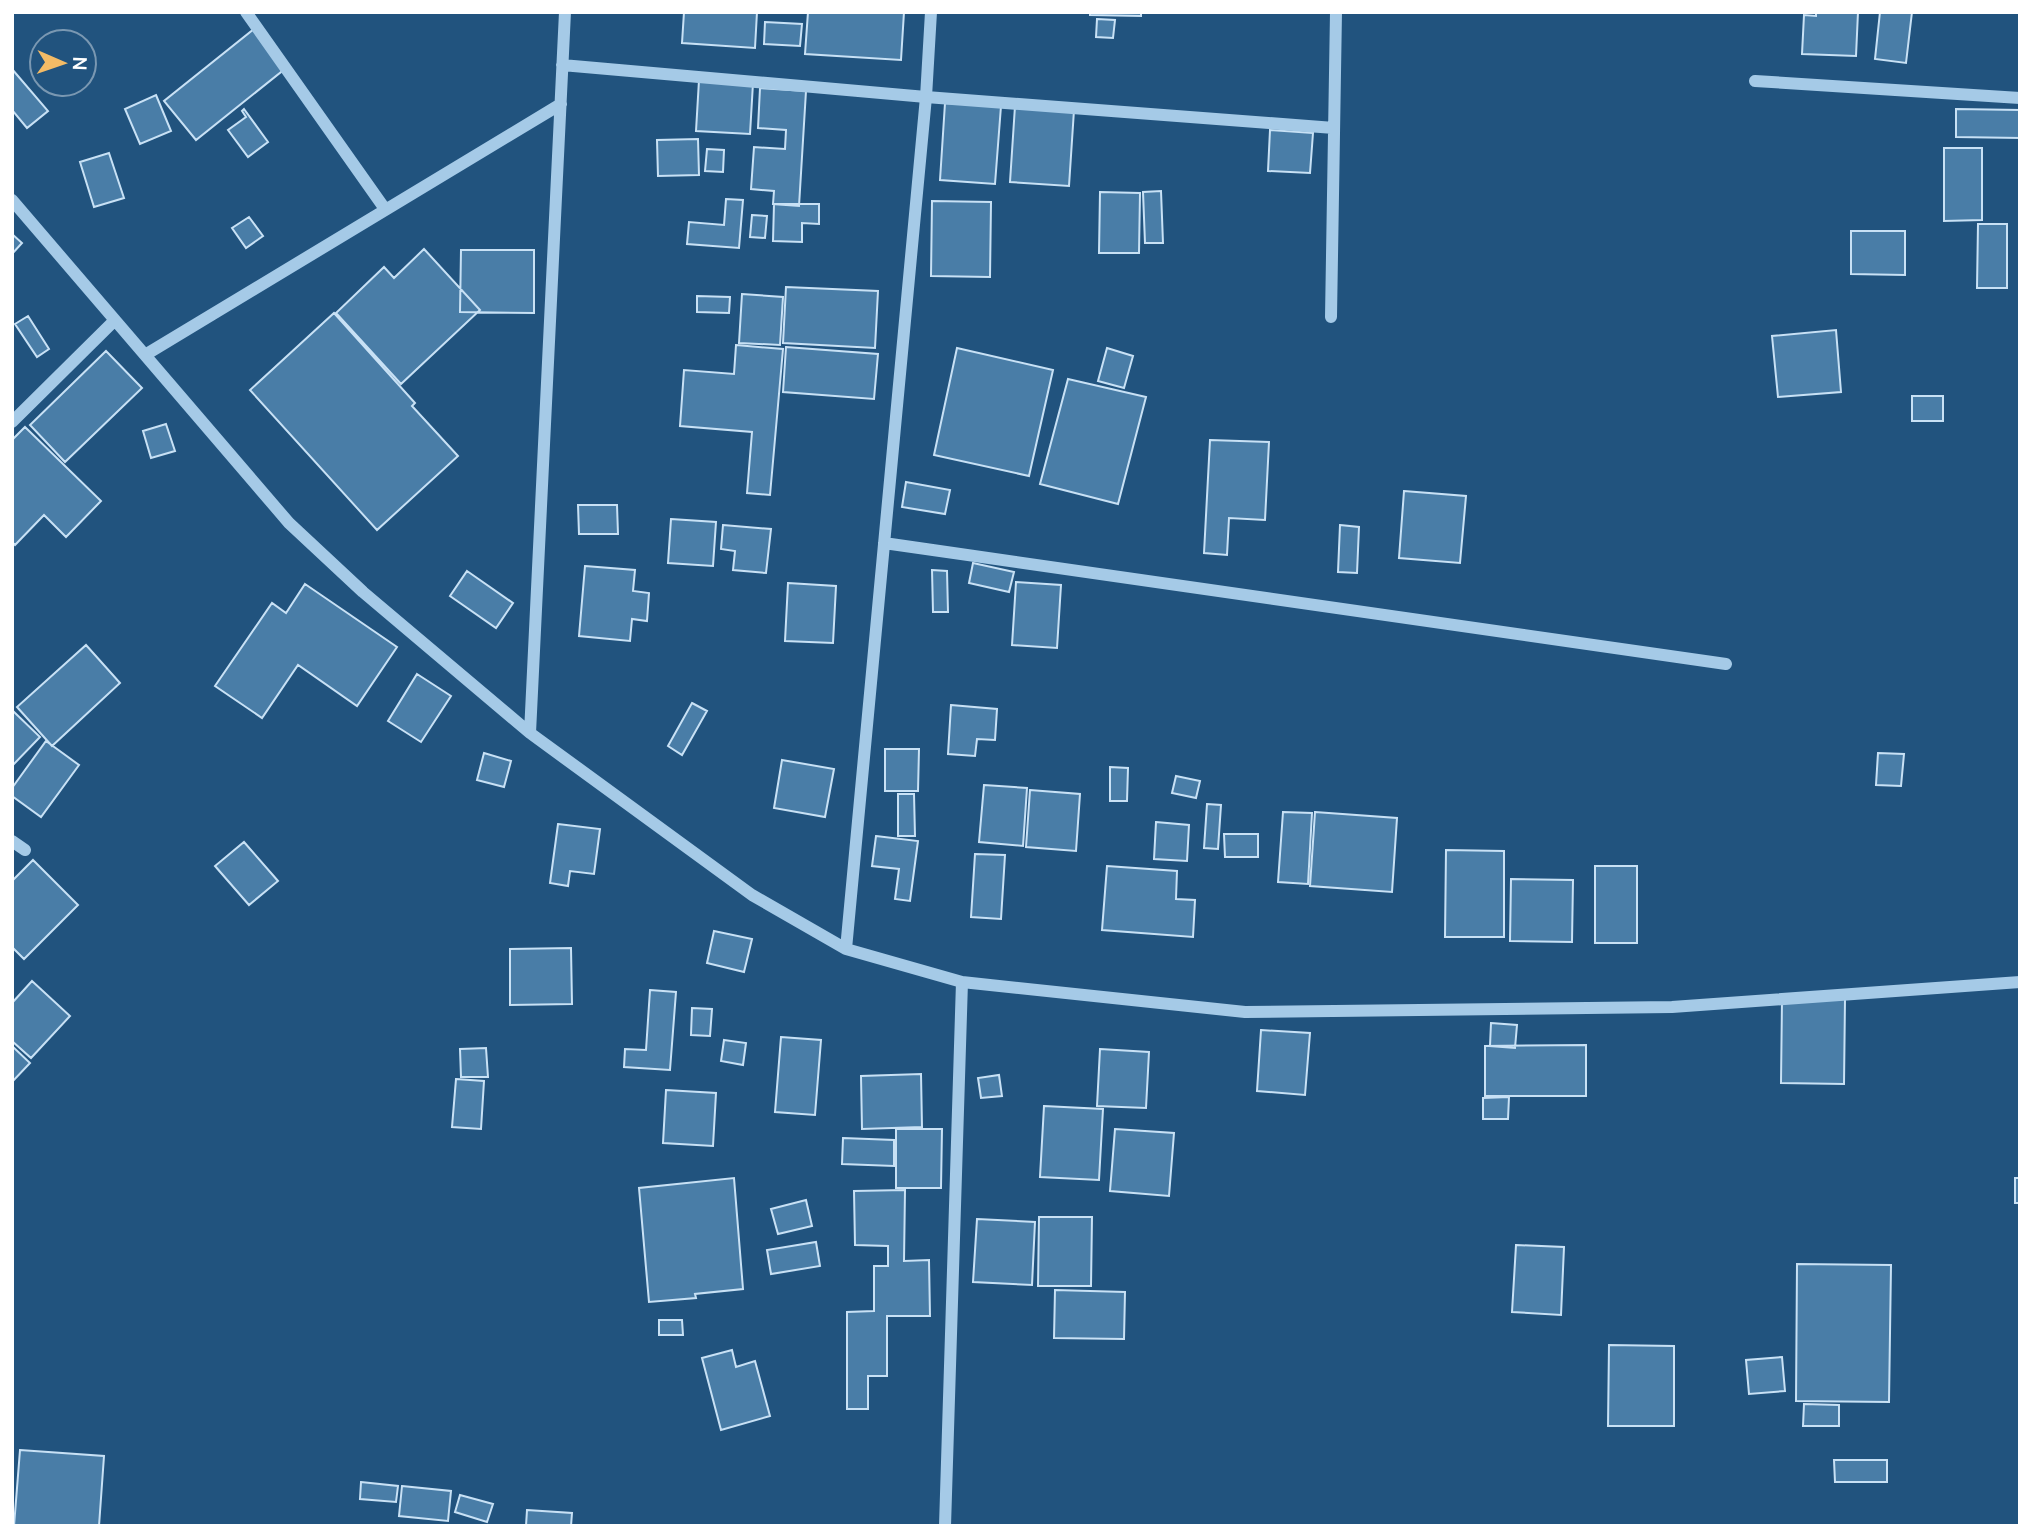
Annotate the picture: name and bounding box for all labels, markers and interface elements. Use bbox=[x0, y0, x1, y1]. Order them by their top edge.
north arrow bbox=[28, 28, 98, 98]
text: N bbox=[67, 56, 93, 71]

